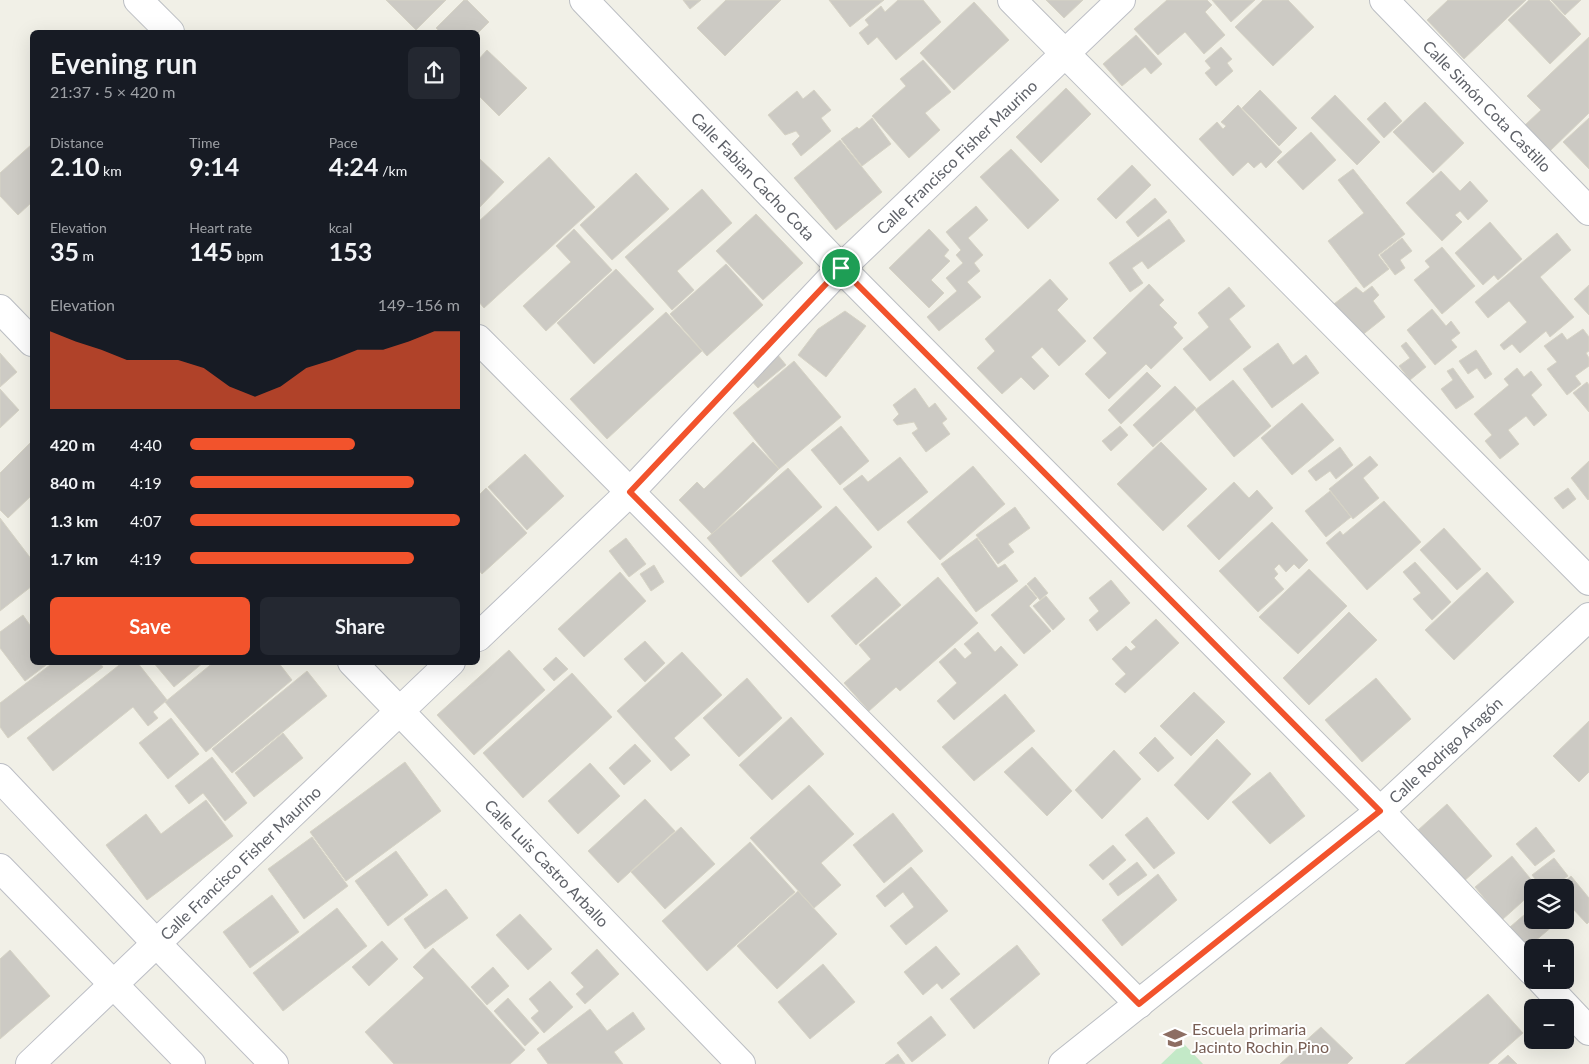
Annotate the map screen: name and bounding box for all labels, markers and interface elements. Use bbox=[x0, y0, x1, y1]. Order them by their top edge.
street label: Calle Simón Cota Castillo bbox=[1419, 36, 1556, 176]
text: Evening run bbox=[50, 46, 197, 80]
button: share bbox=[408, 47, 460, 99]
street label: Calle Francisco Fisher Maurino bbox=[872, 76, 1041, 238]
text: 21:37 · 5 × 420 m bbox=[50, 82, 175, 101]
street label: Calle Fabian Cacho Cota bbox=[688, 108, 819, 244]
text: Distance bbox=[50, 134, 104, 151]
text: Time bbox=[189, 134, 220, 151]
text: Pace bbox=[329, 134, 358, 151]
text: 2.10 bbox=[50, 151, 99, 181]
text: 9:14 bbox=[189, 151, 239, 181]
text: 4:24 bbox=[329, 151, 379, 181]
text: km bbox=[99, 162, 122, 179]
text: /km bbox=[379, 162, 407, 179]
text: Elevation bbox=[50, 219, 107, 236]
text: Heart rate bbox=[189, 219, 252, 236]
text: kcal bbox=[329, 219, 352, 236]
text: 35 bbox=[50, 236, 79, 266]
text: 145 bbox=[189, 236, 233, 266]
text: 153 bbox=[329, 236, 372, 266]
text: m bbox=[79, 247, 94, 264]
text: bpm bbox=[233, 247, 264, 264]
pin bbox=[820, 247, 862, 289]
icon: arrive bbox=[827, 254, 855, 282]
text: Elevation bbox=[50, 295, 115, 314]
text: 149–156 m bbox=[378, 295, 460, 314]
text: 420 m bbox=[50, 435, 95, 454]
text: 4:40 bbox=[130, 435, 162, 454]
text: 840 m bbox=[50, 473, 95, 492]
text: 4:19 bbox=[130, 473, 162, 492]
text: 1.3 km bbox=[50, 511, 98, 530]
text: 4:07 bbox=[130, 511, 162, 530]
text: 1.7 km bbox=[50, 549, 98, 568]
text: 4:19 bbox=[130, 549, 162, 568]
button: Save bbox=[50, 597, 250, 655]
button: Share bbox=[260, 597, 460, 655]
street label: Calle Rodrigo Aragón bbox=[1385, 693, 1506, 807]
street label: Calle Francisco Fisher Maurino bbox=[156, 782, 324, 944]
street label: Calle Luis Castro Arballo bbox=[481, 795, 613, 931]
map controls bbox=[1524, 879, 1574, 1049]
button: layers bbox=[1524, 879, 1574, 929]
button: + bbox=[1524, 939, 1574, 989]
button: − bbox=[1524, 999, 1574, 1049]
place label: Escuela primaria Jacinto Rochin Pino bbox=[1192, 1019, 1329, 1056]
school or university icon: Escuela primaria Jacinto Rochin Pino bbox=[1162, 1025, 1188, 1051]

